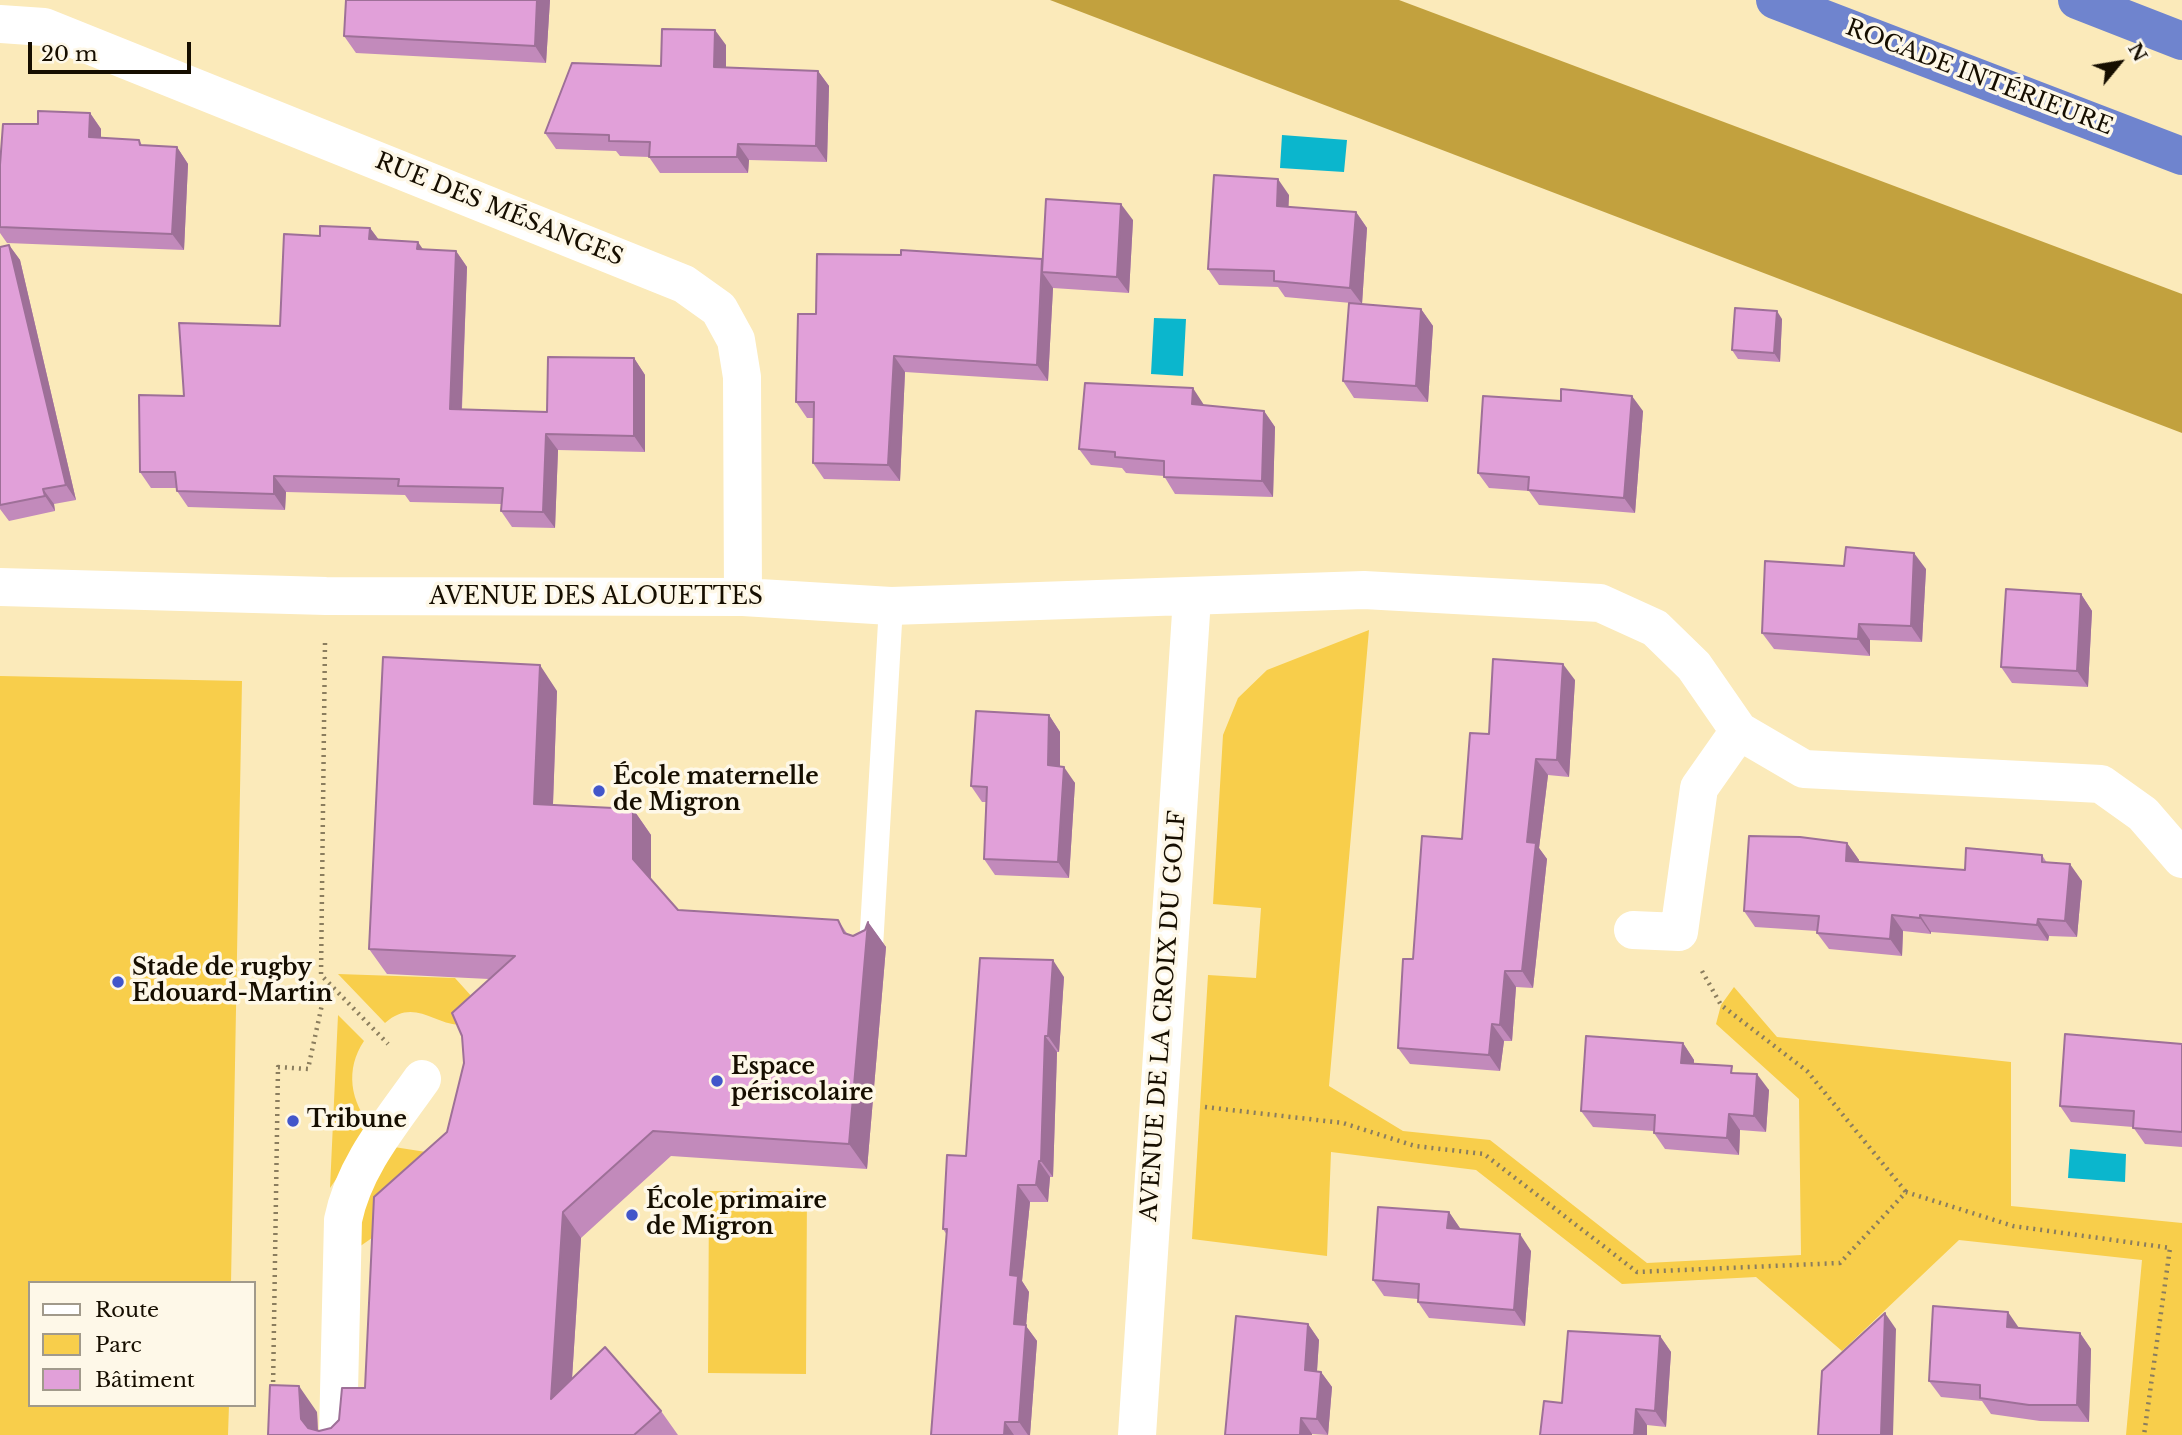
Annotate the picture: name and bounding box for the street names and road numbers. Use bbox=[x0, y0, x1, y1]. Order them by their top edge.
street label: ROCADE INTÉRIEURE bbox=[1842, 14, 2116, 142]
street label: RUE DES MÉSANGES bbox=[371, 148, 627, 272]
street label: AVENUE DES ALOUETTES bbox=[429, 584, 763, 612]
street label: AVENUE DE LA CROIX DU GOLF bbox=[1136, 810, 1192, 1222]

